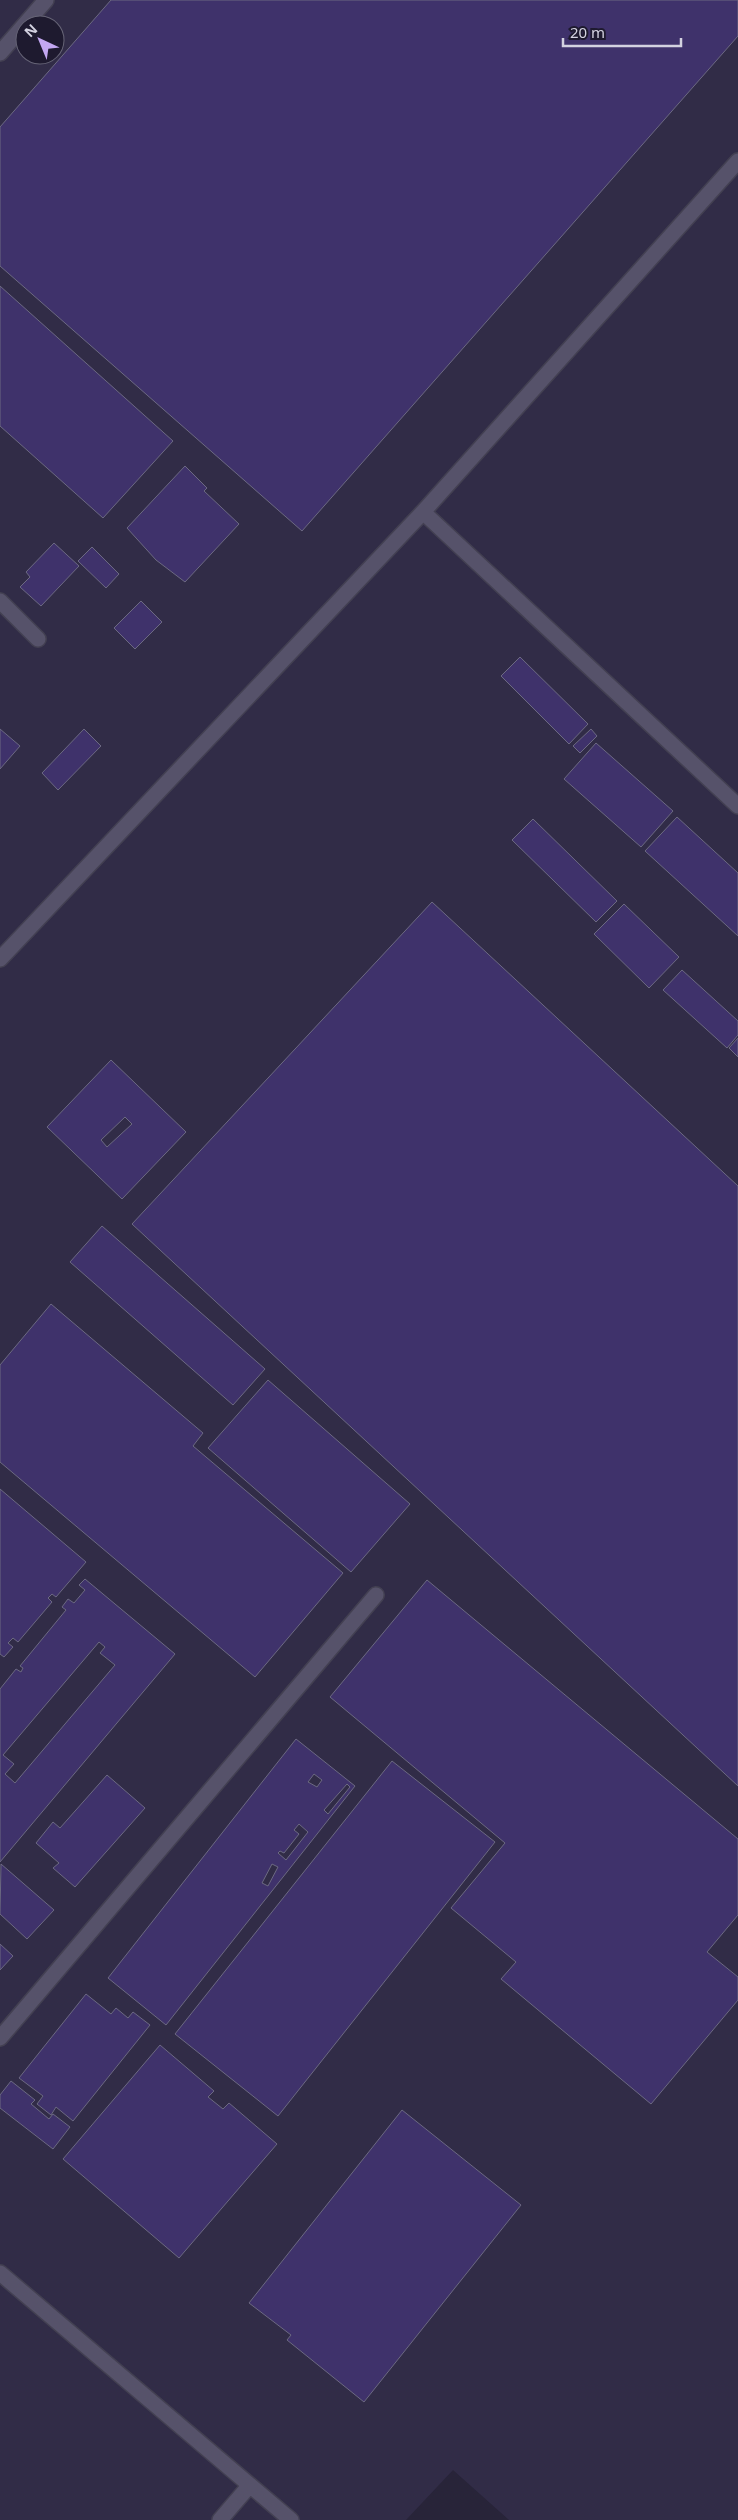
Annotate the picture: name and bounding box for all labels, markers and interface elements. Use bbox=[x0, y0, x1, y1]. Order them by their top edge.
north arrow bbox=[15, 15, 65, 65]
scale bar bbox=[563, 15, 680, 47]
text: N bbox=[20, 19, 41, 41]
text: 20 m bbox=[570, 22, 605, 42]

